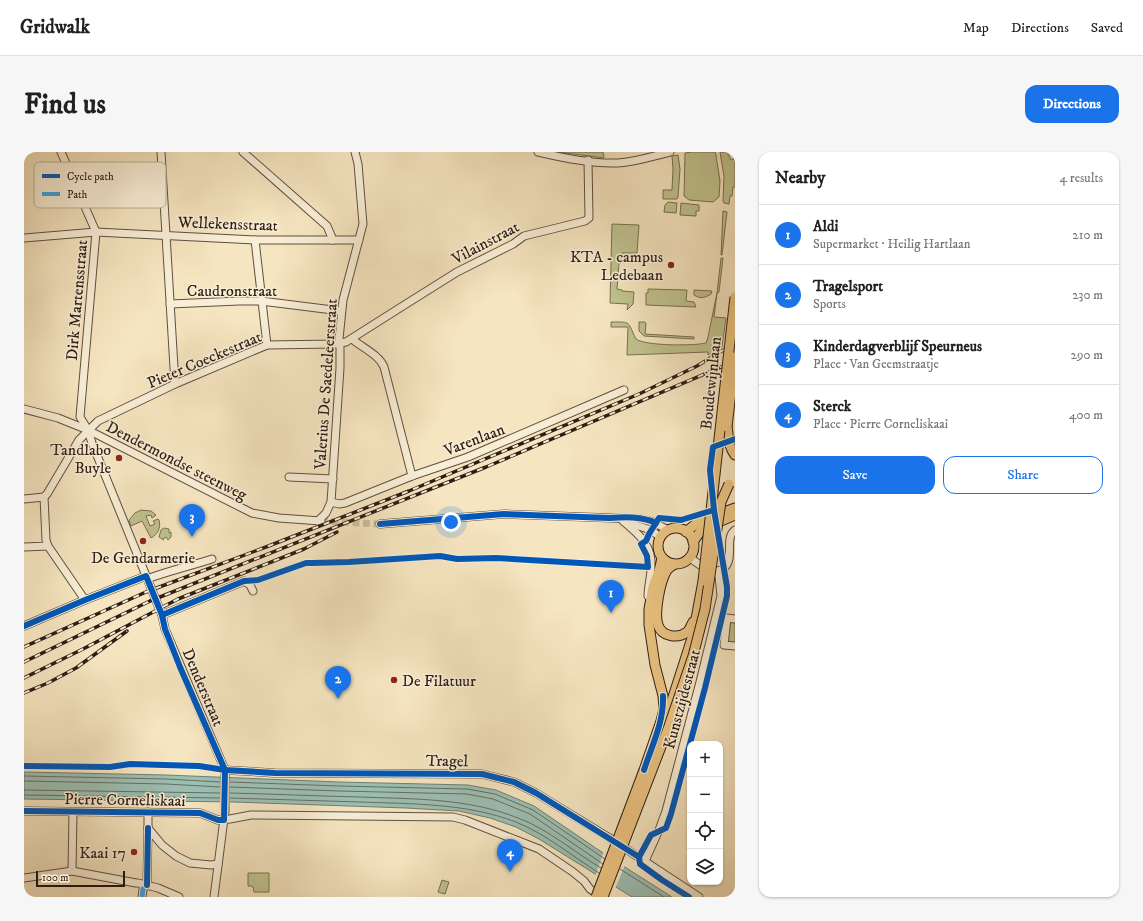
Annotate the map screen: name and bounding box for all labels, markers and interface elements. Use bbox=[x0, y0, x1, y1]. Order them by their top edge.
text: Gridwalk bbox=[20, 16, 90, 39]
text: Map bbox=[963, 19, 989, 37]
text: Directions bbox=[1011, 19, 1069, 37]
text: Saved bbox=[1091, 19, 1123, 37]
button: Directions bbox=[1025, 85, 1119, 123]
text: Find us bbox=[24, 87, 106, 122]
legend bbox=[34, 162, 166, 208]
text: Nearby bbox=[775, 167, 825, 189]
text: Cycle path bbox=[67, 170, 114, 184]
text: 4 results bbox=[1060, 170, 1103, 186]
text: Path bbox=[67, 188, 88, 202]
street label: Wellekensstraat bbox=[177, 212, 278, 236]
street label: Vilainstraat bbox=[448, 217, 523, 269]
text: Aldi bbox=[813, 217, 838, 236]
text: 1 bbox=[786, 227, 790, 243]
text: 210 m bbox=[1072, 227, 1103, 243]
text: Supermarket · Heilig Hartlaan bbox=[813, 236, 971, 252]
street label: Dirk Martensstraat bbox=[62, 239, 92, 361]
place label: KTA - campus Ledebaan bbox=[570, 247, 664, 285]
marker: KTA - campus Ledebaan bbox=[666, 260, 676, 270]
text: Tragelsport bbox=[813, 277, 883, 296]
street label: Caudronstraat bbox=[187, 281, 277, 301]
text: 2 bbox=[785, 287, 791, 303]
text: 230 m bbox=[1072, 287, 1103, 303]
text: Sports bbox=[813, 296, 846, 312]
street label: Valerius De Saedeleerstraat bbox=[310, 298, 342, 471]
street label: Pieter Coeckestraat bbox=[144, 327, 265, 393]
street label: Boudewijnlaan bbox=[696, 335, 726, 431]
text: Kinderdagverblijf Speurneus bbox=[813, 337, 982, 356]
text: 3 bbox=[786, 347, 790, 363]
text: 290 m bbox=[1071, 347, 1103, 363]
text: Place · Van Geemstraatje bbox=[813, 356, 939, 372]
text: Sterck bbox=[813, 397, 851, 416]
text: 4 bbox=[784, 407, 792, 423]
text: 400 m bbox=[1069, 407, 1103, 423]
text: Place · Pierre Corneliskaai bbox=[813, 416, 948, 432]
street label: Dendermondse steenweg bbox=[103, 417, 251, 505]
street label: Varenlaan bbox=[440, 419, 508, 461]
place label: Tandlabo Buyle bbox=[50, 440, 111, 478]
marker: Tandlabo Buyle bbox=[114, 453, 124, 463]
button: Save bbox=[775, 456, 935, 494]
button: Share bbox=[943, 456, 1103, 494]
pin: 3 bbox=[179, 504, 205, 537]
your location bbox=[441, 512, 461, 532]
marker: De Gendarmerie bbox=[138, 536, 148, 546]
place label: De Gendarmerie bbox=[91, 548, 195, 568]
pin: 1 bbox=[598, 580, 624, 613]
street label: Denderstraat bbox=[178, 645, 228, 729]
street label: Kunstzijdestraat bbox=[659, 647, 705, 751]
pin: 2 bbox=[325, 666, 351, 699]
place label: De Filatuur bbox=[402, 671, 476, 691]
marker: De Filatuur bbox=[389, 675, 399, 685]
map controls bbox=[687, 741, 723, 885]
button: + bbox=[687, 741, 723, 777]
street label: Tragel bbox=[426, 751, 469, 771]
button: − bbox=[687, 777, 723, 813]
street label: Pierre Corneliskaai bbox=[64, 789, 186, 811]
button: locate bbox=[687, 813, 723, 849]
pin: 4 bbox=[497, 839, 523, 872]
place label: Kaai 17 bbox=[79, 843, 126, 863]
marker: Kaai 17 bbox=[129, 847, 139, 857]
button: layers bbox=[687, 849, 723, 885]
scale bar bbox=[36, 869, 125, 888]
text: 100 m bbox=[42, 871, 68, 885]

